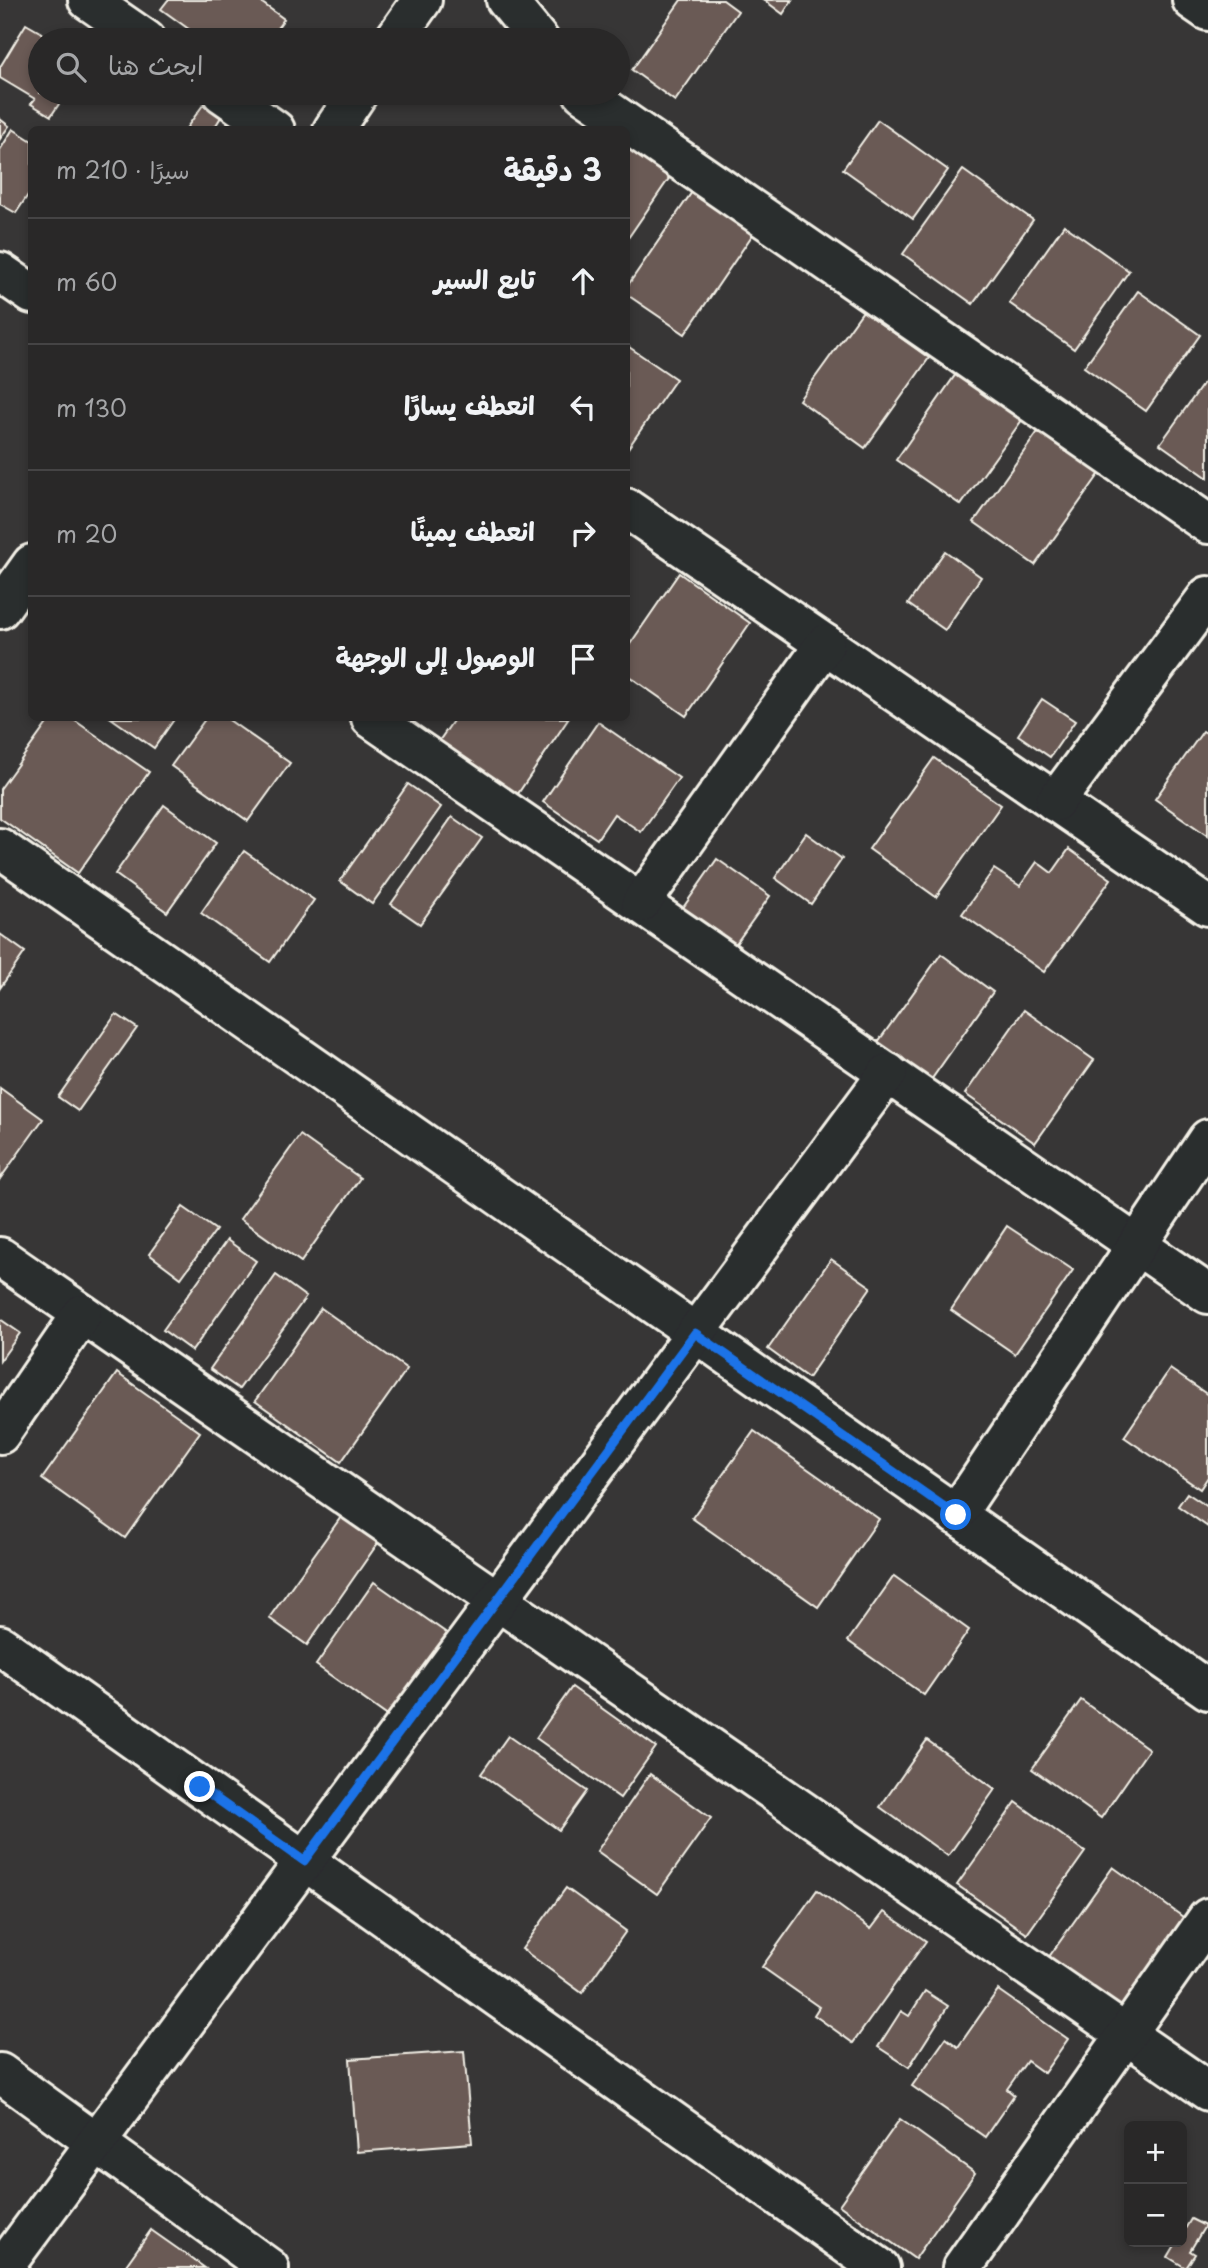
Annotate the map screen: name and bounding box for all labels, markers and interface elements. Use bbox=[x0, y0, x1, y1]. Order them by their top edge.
search box bbox=[28, 28, 630, 105]
text: ابحث هنا bbox=[108, 45, 203, 84]
icon: search bbox=[52, 48, 90, 86]
text: 3 دقيقة bbox=[504, 146, 602, 191]
text: سيرًا · 210 m bbox=[56, 152, 189, 187]
text: تابع السير bbox=[434, 259, 535, 298]
icon: ahead bbox=[564, 262, 602, 300]
text: 60 m bbox=[56, 264, 117, 299]
text: انعطف يسارًا bbox=[404, 385, 535, 424]
icon: left bbox=[564, 388, 602, 426]
text: 130 m bbox=[56, 390, 127, 425]
text: انعطف يمينًا bbox=[411, 511, 535, 550]
icon: right bbox=[564, 514, 602, 552]
text: 20 m bbox=[56, 516, 117, 551]
text: الوصول إلى الوجهة bbox=[336, 637, 535, 676]
icon: arrive bbox=[564, 640, 602, 678]
route start bbox=[940, 1499, 971, 1530]
route end bbox=[184, 1771, 215, 1802]
map controls bbox=[1124, 2121, 1187, 2247]
button: + bbox=[1124, 2121, 1187, 2184]
button: − bbox=[1124, 2184, 1187, 2247]

